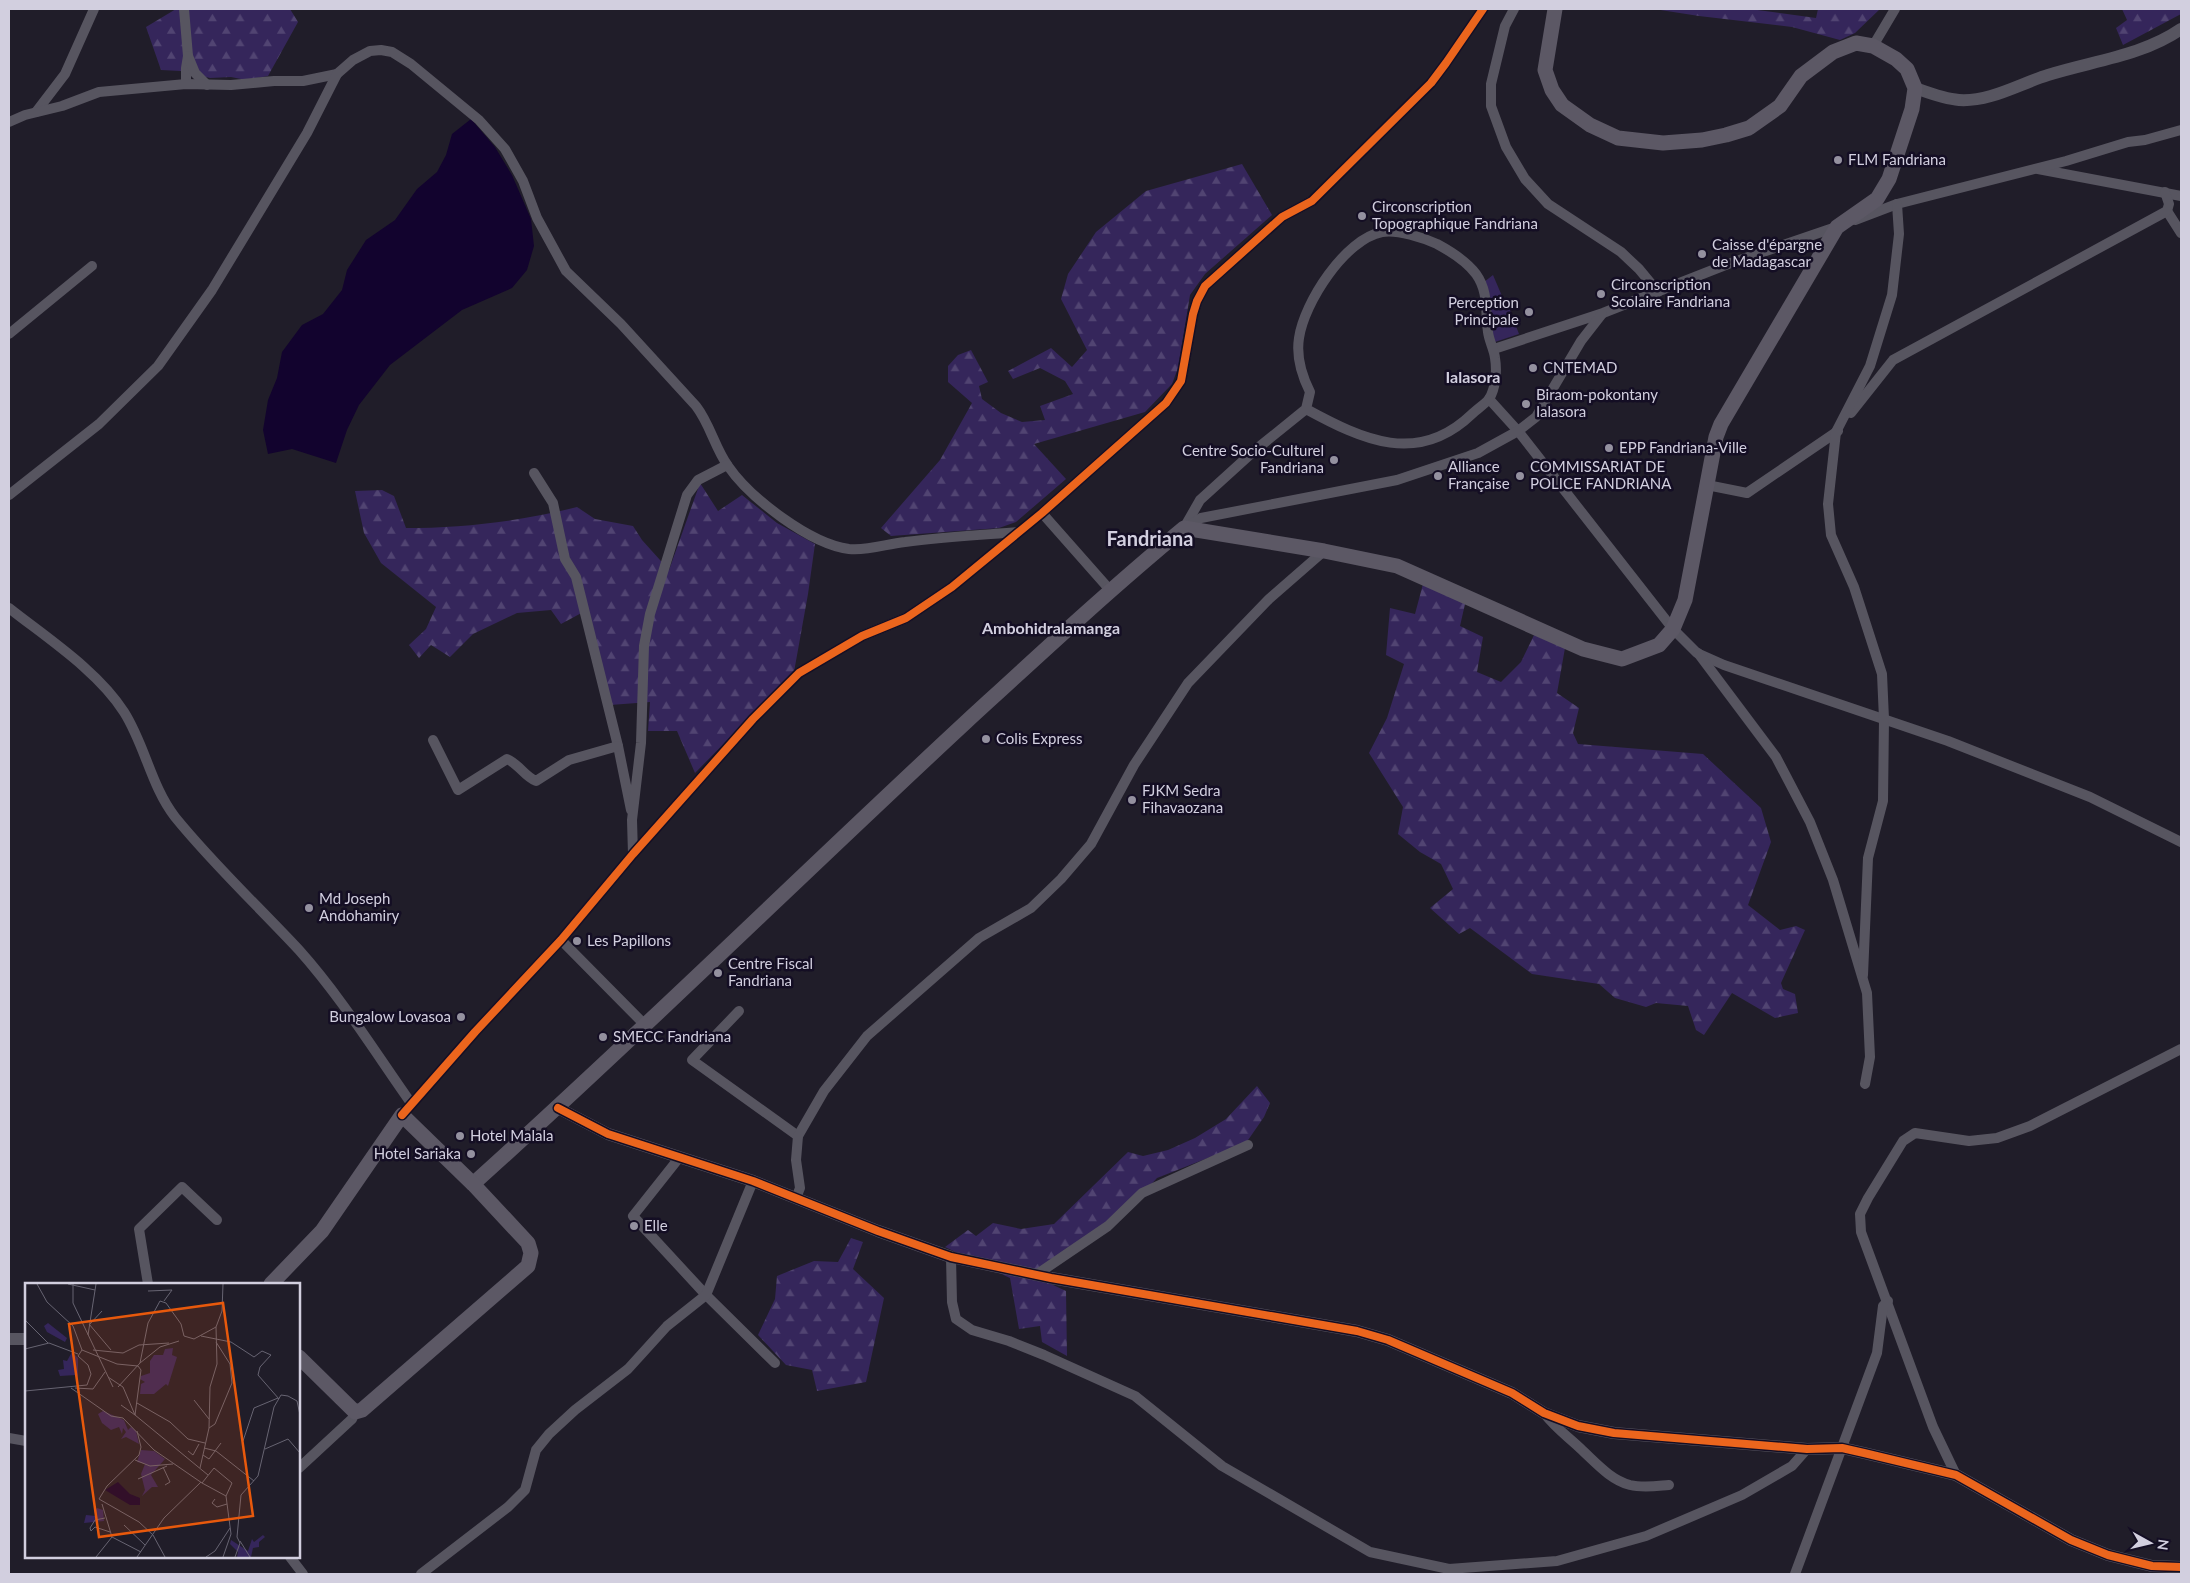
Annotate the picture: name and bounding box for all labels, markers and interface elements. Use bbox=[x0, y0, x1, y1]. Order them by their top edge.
place label: FLM Fandriana bbox=[1848, 150, 1946, 168]
marker: FLM Fandriana bbox=[1832, 154, 1844, 166]
place label: Circonscription Topographique Fandriana bbox=[1372, 197, 1538, 232]
marker: Circonscription Topographique Fandriana bbox=[1356, 210, 1368, 222]
place label: Caisse d'épargne de Madagascar bbox=[1712, 235, 1822, 270]
marker: Caisse d'épargne de Madagascar bbox=[1696, 248, 1708, 260]
place label: Circonscription Scolaire Fandriana bbox=[1611, 275, 1730, 310]
marker: Circonscription Scolaire Fandriana bbox=[1595, 288, 1607, 300]
place label: Perception Principale bbox=[1448, 293, 1519, 328]
marker: Perception Principale bbox=[1523, 306, 1535, 318]
place label: CNTEMAD bbox=[1543, 358, 1617, 376]
marker: CNTEMAD bbox=[1527, 362, 1539, 374]
district label: Ialasora bbox=[1446, 367, 1500, 386]
place label: Biraom-pokontany Ialasora bbox=[1536, 385, 1658, 420]
marker: Biraom-pokontany Ialasora bbox=[1520, 398, 1532, 410]
place label: EPP Fandriana-Ville bbox=[1619, 438, 1747, 456]
place label: Centre Socio-Culturel Fandriana bbox=[1182, 441, 1324, 476]
marker: EPP Fandriana-Ville bbox=[1603, 442, 1615, 454]
marker: Centre Socio-Culturel Fandriana bbox=[1328, 454, 1340, 466]
place label: Alliance Française bbox=[1448, 457, 1510, 492]
place label: COMMISSARIAT DE POLICE FANDRIANA bbox=[1530, 457, 1672, 492]
marker: Alliance Française bbox=[1432, 470, 1444, 482]
marker: COMMISSARIAT DE POLICE FANDRIANA bbox=[1514, 470, 1526, 482]
district label: Fandriana bbox=[1107, 526, 1193, 550]
district label: Ambohidralamanga bbox=[981, 618, 1120, 637]
place label: Colis Express bbox=[996, 729, 1082, 747]
marker: Colis Express bbox=[980, 733, 992, 745]
place label: FJKM Sedra Fihavaozana bbox=[1142, 781, 1223, 816]
marker: FJKM Sedra Fihavaozana bbox=[1126, 794, 1138, 806]
place label: Md Joseph Andohamiry bbox=[319, 889, 400, 924]
marker: Md Joseph Andohamiry bbox=[303, 902, 315, 914]
place label: Les Papillons bbox=[587, 931, 671, 949]
marker: Les Papillons bbox=[571, 935, 583, 947]
place label: Centre Fiscal Fandriana bbox=[728, 954, 813, 989]
marker: Centre Fiscal Fandriana bbox=[712, 967, 724, 979]
place label: Bungalow Lovasoa bbox=[329, 1007, 451, 1025]
marker: Bungalow Lovasoa bbox=[455, 1011, 467, 1023]
place label: SMECC Fandriana bbox=[613, 1027, 731, 1045]
marker: SMECC Fandriana bbox=[597, 1031, 609, 1043]
place label: Hotel Malala bbox=[470, 1126, 553, 1144]
marker: Hotel Malala bbox=[454, 1130, 466, 1142]
place label: Hotel Sariaka bbox=[374, 1144, 461, 1162]
marker: Hotel Sariaka bbox=[465, 1148, 477, 1160]
place label: Elle bbox=[644, 1216, 668, 1234]
marker: Elle bbox=[628, 1220, 640, 1232]
inset map bbox=[25, 1283, 300, 1558]
north arrow bbox=[2125, 1518, 2175, 1568]
text: N bbox=[2154, 1538, 2173, 1551]

